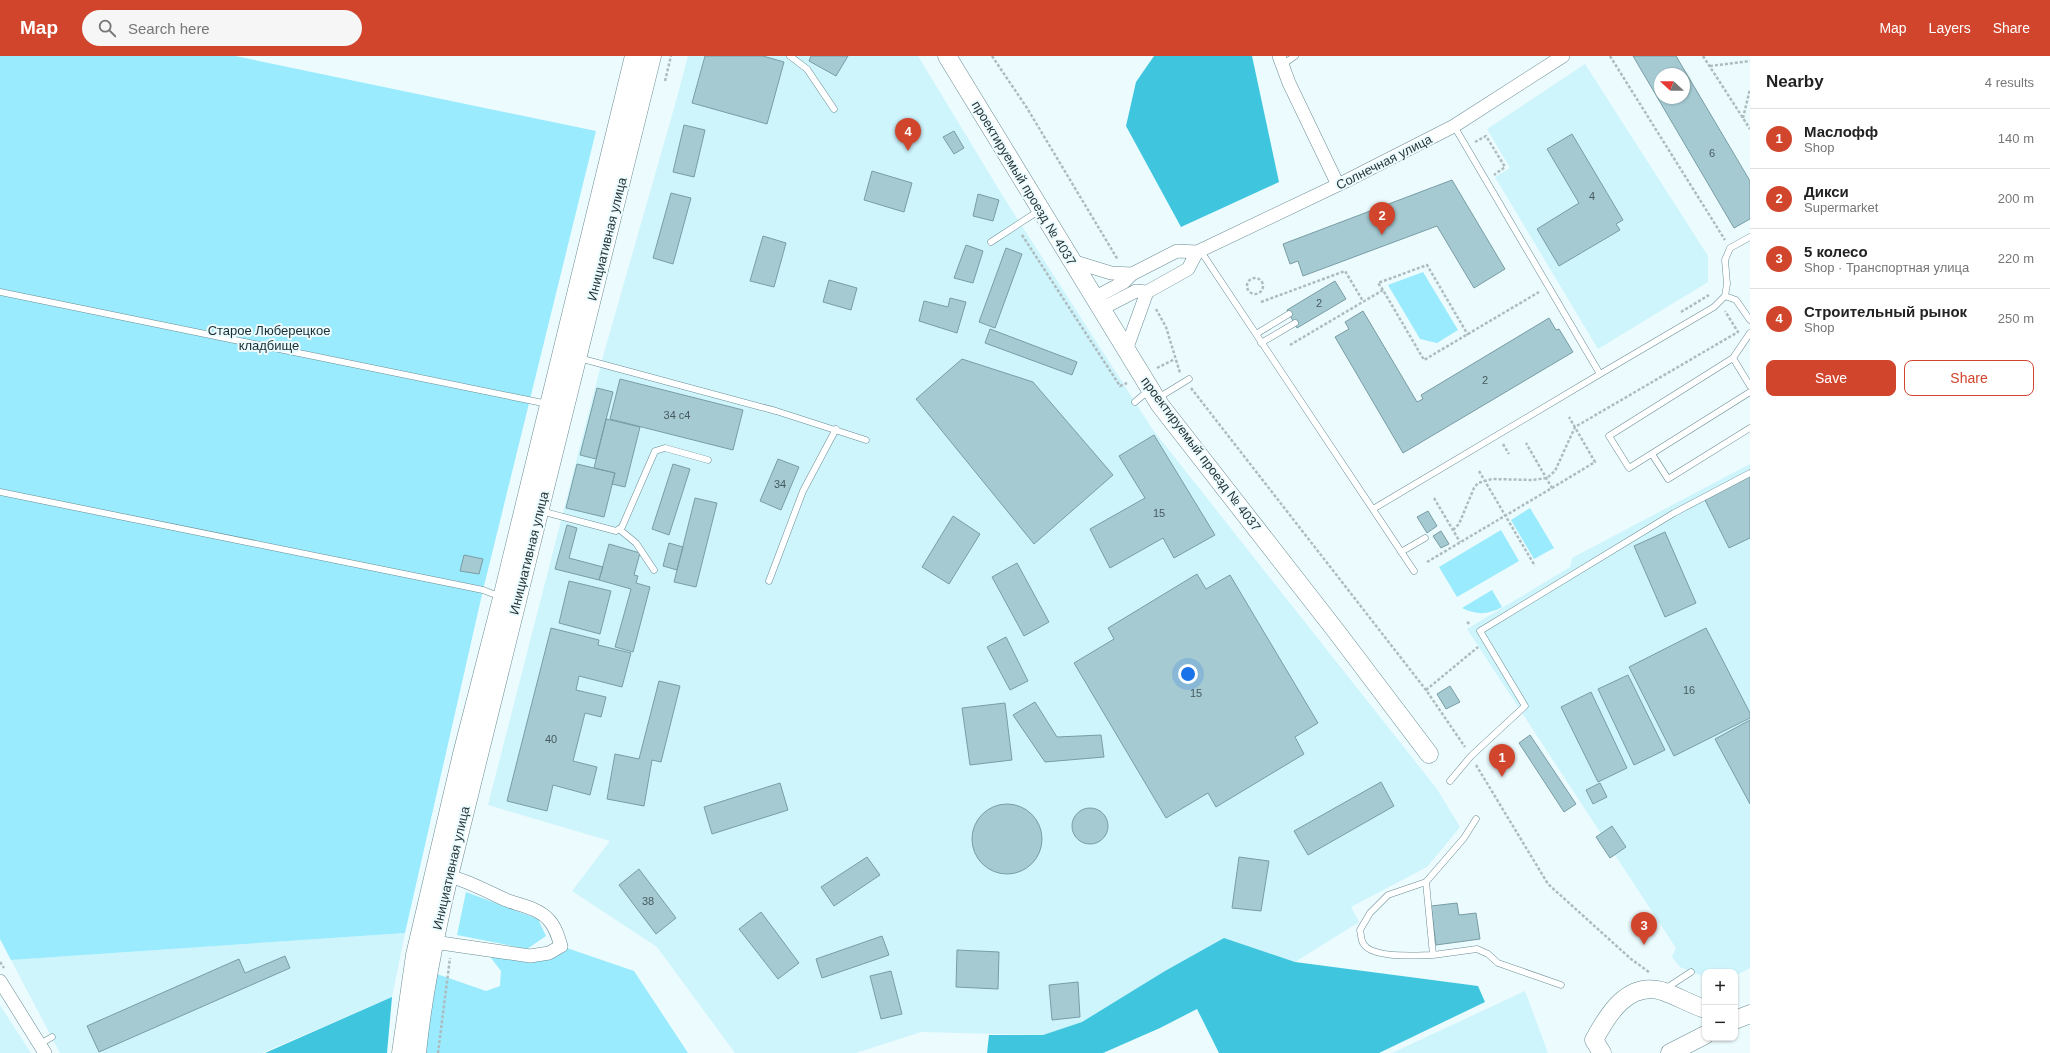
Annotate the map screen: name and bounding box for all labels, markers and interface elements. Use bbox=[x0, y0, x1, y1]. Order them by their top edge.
search box bbox=[82, 10, 362, 46]
text: Map bbox=[20, 17, 58, 38]
icon: search bbox=[96, 17, 118, 39]
text: Search here bbox=[128, 20, 210, 37]
text: Map bbox=[1879, 20, 1907, 36]
text: Layers bbox=[1929, 20, 1971, 36]
text: Share bbox=[1993, 20, 2030, 36]
north arrow bbox=[1654, 68, 1690, 104]
text: Nearby bbox=[1766, 72, 1824, 91]
text: 4 results bbox=[1985, 75, 2034, 90]
street label: проектируемый проезд № 4037 bbox=[969, 98, 1079, 268]
pin: 4 bbox=[895, 118, 921, 151]
text: Маслофф bbox=[1804, 123, 1878, 140]
street label: Солнечная улица bbox=[1334, 131, 1435, 193]
text: 1 bbox=[1775, 131, 1783, 146]
text: 140 m bbox=[1998, 131, 2034, 146]
text: Shop bbox=[1804, 140, 1834, 155]
house number: 6 bbox=[1709, 147, 1715, 159]
street label: Инициативная улица bbox=[584, 175, 630, 302]
text: Дикси bbox=[1804, 183, 1849, 200]
house number: 4 bbox=[1589, 190, 1595, 202]
text: 2 bbox=[1775, 191, 1783, 206]
text: 200 m bbox=[1998, 191, 2034, 206]
text: Supermarket bbox=[1804, 200, 1878, 215]
pin: 2 bbox=[1369, 202, 1395, 235]
text: 5 колесо bbox=[1804, 243, 1868, 260]
text: 3 bbox=[1775, 251, 1783, 266]
text: 220 m bbox=[1998, 251, 2034, 266]
text: Shop · Транспортная улица bbox=[1804, 260, 1969, 275]
house number: 2 bbox=[1316, 297, 1322, 309]
text: Строительный рынок bbox=[1804, 303, 1967, 320]
text: 4 bbox=[1775, 311, 1783, 326]
text: 250 m bbox=[1998, 311, 2034, 326]
text: Shop bbox=[1804, 320, 1834, 335]
park label: Старое Люберецкое кладбище bbox=[208, 323, 330, 353]
button: Save bbox=[1766, 360, 1896, 396]
button: Share bbox=[1904, 360, 2034, 396]
street label: проектируемый проезд № 4037 bbox=[1138, 374, 1264, 534]
house number: 2 bbox=[1482, 374, 1488, 386]
house number: 34 с4 bbox=[664, 409, 690, 421]
house number: 34 bbox=[774, 478, 786, 490]
street label: Инициативная улица bbox=[506, 489, 552, 616]
house number: 15 bbox=[1153, 507, 1165, 519]
your location bbox=[1178, 664, 1198, 684]
house number: 16 bbox=[1683, 684, 1695, 696]
house number: 15 bbox=[1190, 687, 1202, 699]
house number: 40 bbox=[545, 733, 557, 745]
pin: 1 bbox=[1489, 744, 1515, 777]
street label: Инициативная улица bbox=[429, 804, 473, 931]
house number: 38 bbox=[642, 895, 654, 907]
pin: 3 bbox=[1631, 912, 1657, 945]
map controls bbox=[1702, 969, 1738, 1041]
button: + bbox=[1702, 969, 1738, 1005]
button: − bbox=[1702, 1005, 1738, 1041]

